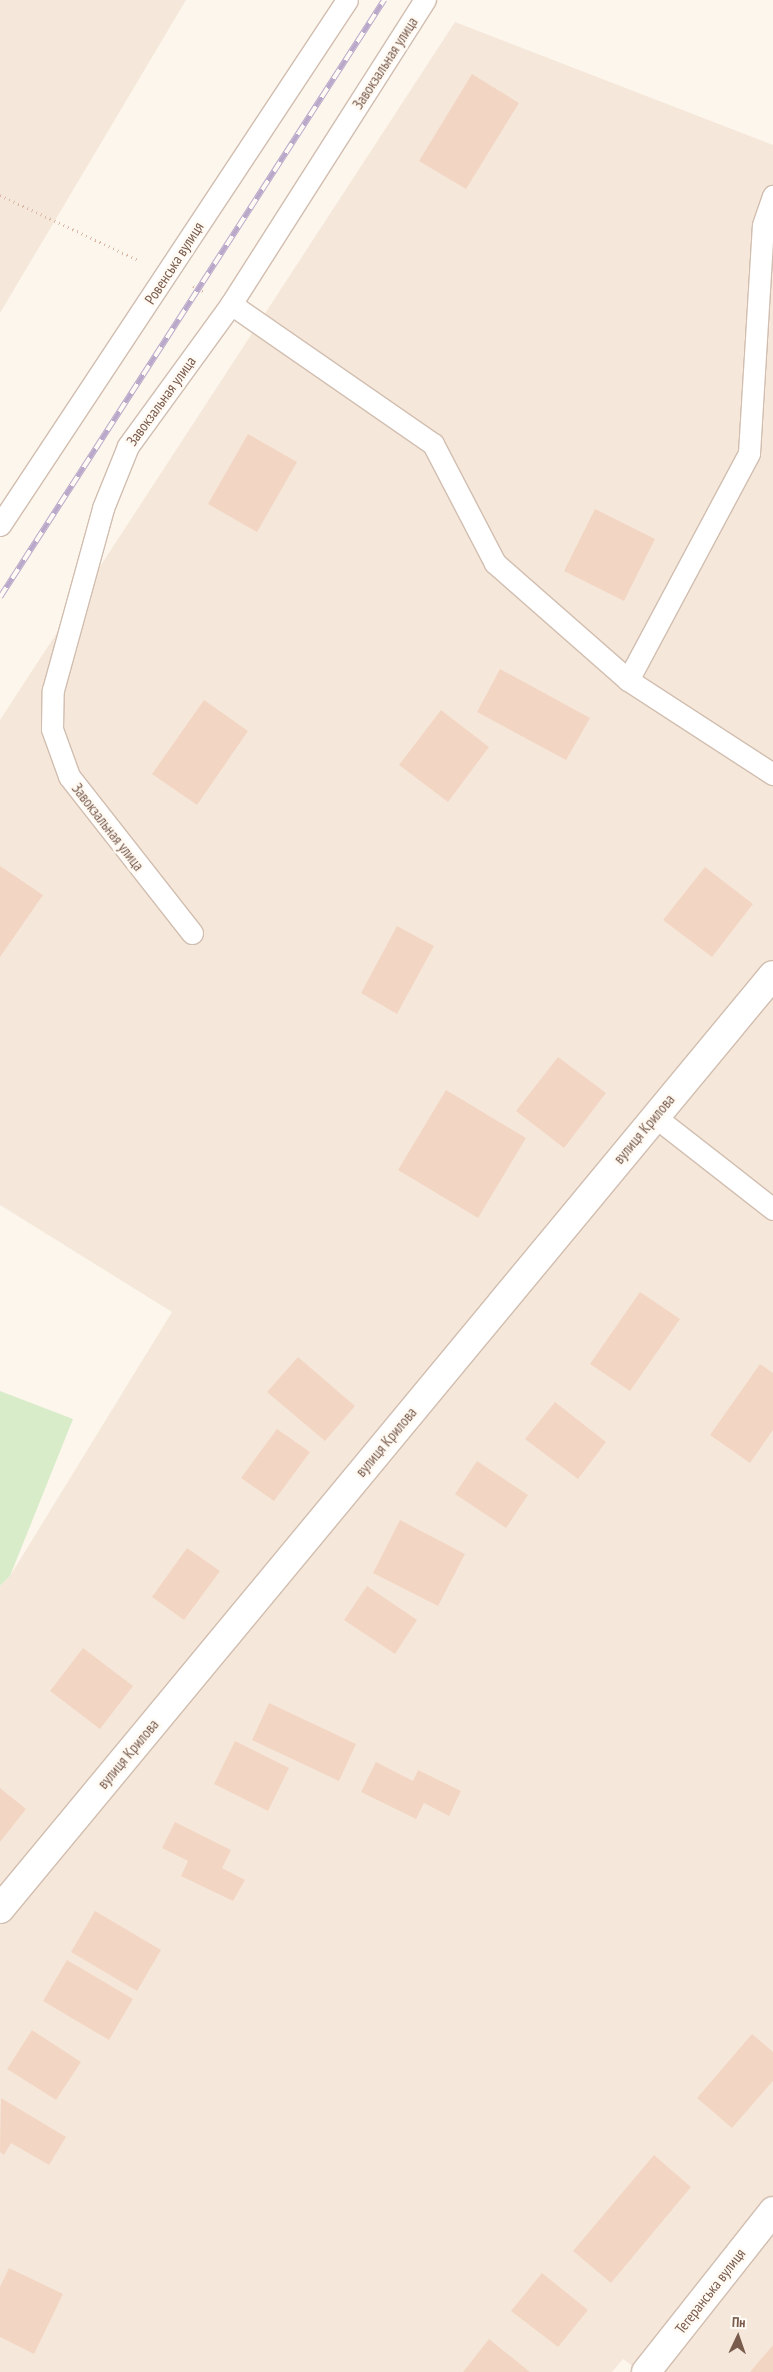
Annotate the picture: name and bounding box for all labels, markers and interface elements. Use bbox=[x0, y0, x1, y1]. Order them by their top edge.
street label: Завокзальная улица bbox=[349, 14, 421, 112]
street label: Ровенська вулиця bbox=[141, 219, 207, 307]
street label: Завокзальная улица bbox=[123, 353, 199, 449]
street label: Завокзальная улица bbox=[68, 780, 148, 874]
street label: вулиця Крилова bbox=[610, 1091, 678, 1167]
street label: вулиця Крилова bbox=[352, 1404, 420, 1480]
street label: вулиця Крилова bbox=[94, 1716, 162, 1792]
street label: Тегеранська вулиця bbox=[671, 2245, 749, 2337]
north arrow bbox=[713, 2312, 763, 2362]
text: Пн bbox=[732, 2313, 746, 2331]

